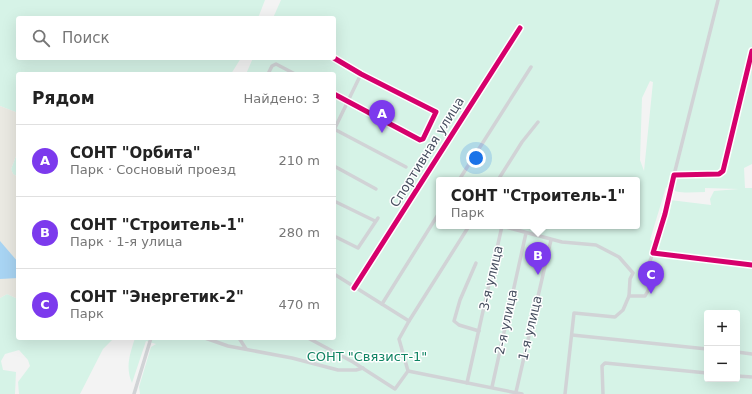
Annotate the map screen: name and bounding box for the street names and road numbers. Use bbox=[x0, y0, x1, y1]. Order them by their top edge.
street label: Спортивная улица bbox=[387, 94, 467, 210]
street label: 3-я улица bbox=[476, 244, 506, 312]
street label: 2-я улица bbox=[492, 288, 520, 356]
street label: 1-я улица bbox=[515, 294, 545, 362]

